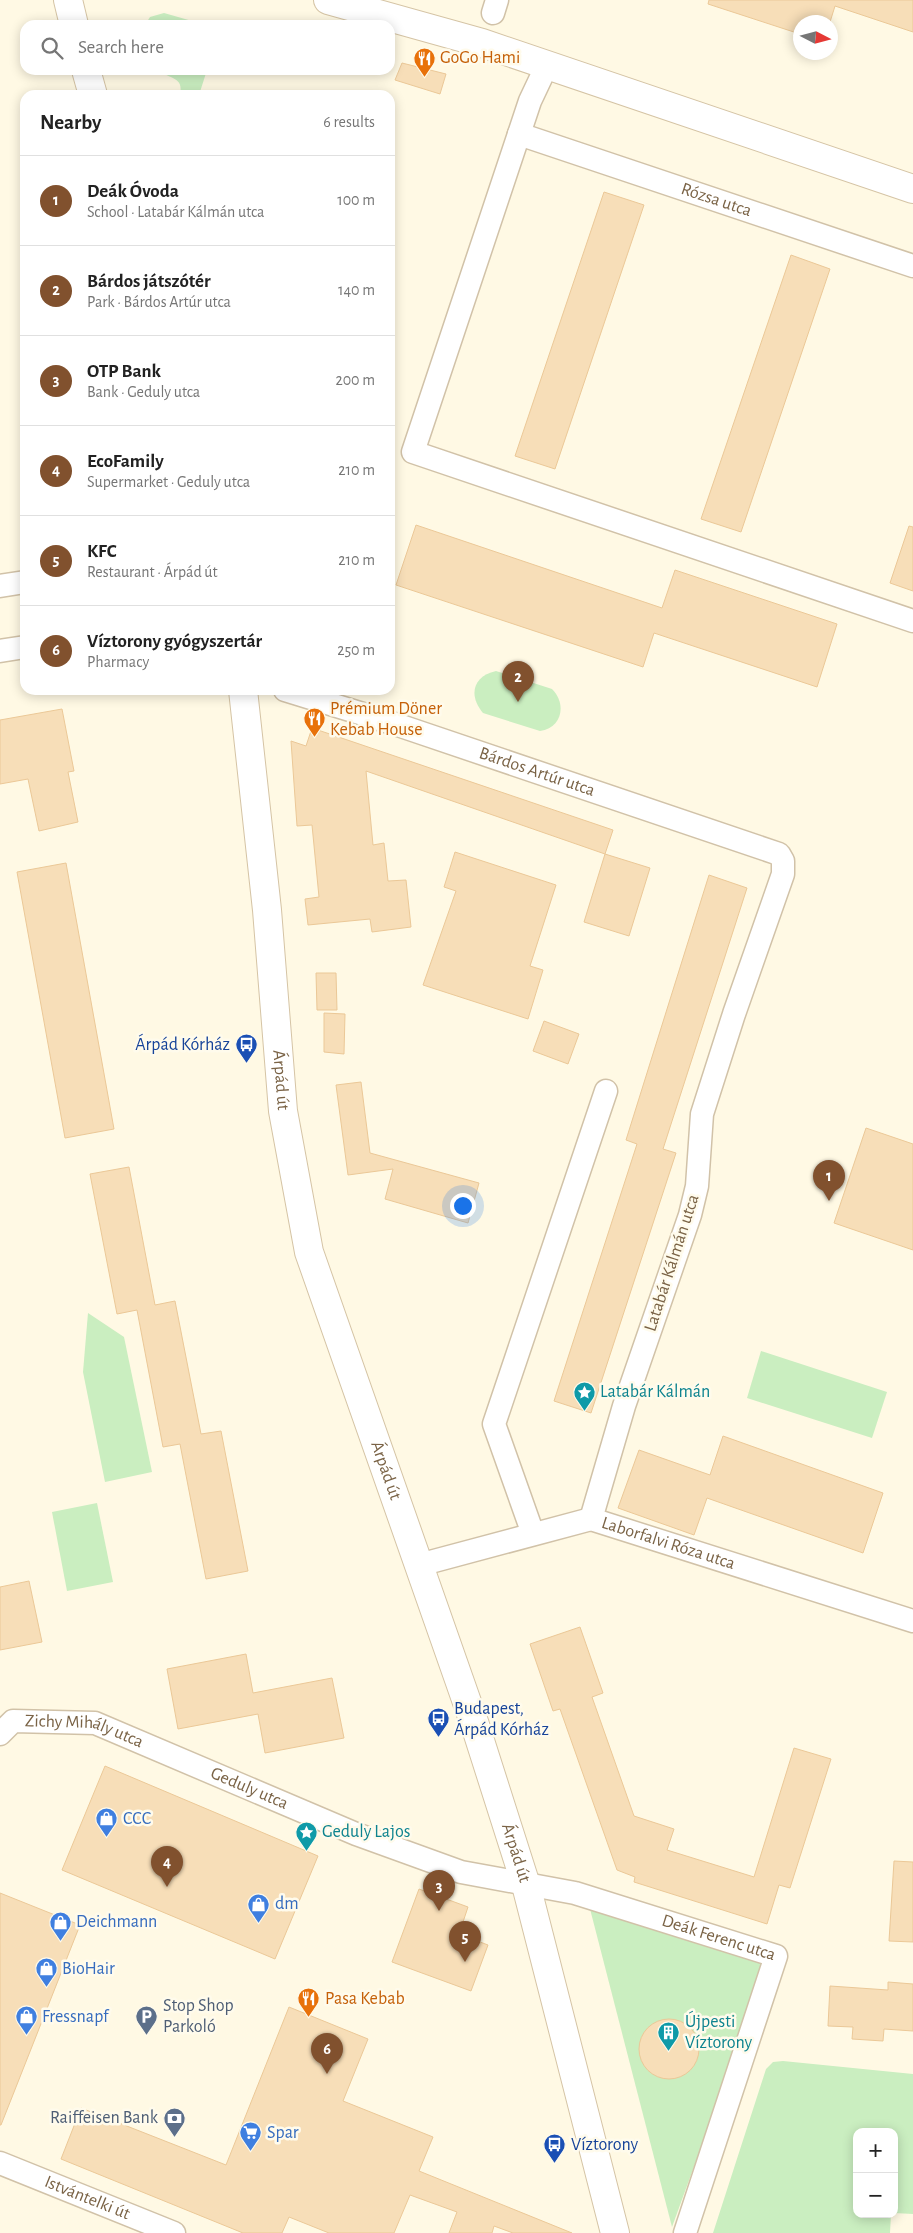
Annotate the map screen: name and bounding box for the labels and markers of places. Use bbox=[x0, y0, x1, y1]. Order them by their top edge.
restaurant icon: GoGo Hami bbox=[412, 46, 436, 77]
place label: GoGo Hami bbox=[440, 49, 520, 67]
pin: 2 bbox=[502, 661, 534, 702]
place label: Prémium Döner Kebab House bbox=[330, 700, 442, 739]
restaurant icon: Prémium Döner Kebab House bbox=[302, 707, 326, 738]
place label: Árpád Kórház bbox=[135, 1033, 230, 1054]
bus stop icon: Árpád Kórház bbox=[234, 1033, 258, 1064]
pin: 1 bbox=[813, 1160, 845, 1201]
place icon: Latabár Kálmán bbox=[572, 1380, 596, 1411]
place label: Latabár Kálmán bbox=[600, 1383, 710, 1401]
place label: Budapest, Árpád Kórház bbox=[454, 1700, 549, 1739]
bus stop icon: Budapest, Árpád Kórház bbox=[426, 1707, 450, 1738]
shop icon: CCC bbox=[95, 1807, 119, 1838]
place label: CCC bbox=[123, 1810, 151, 1828]
place icon: Geduly Lajos bbox=[294, 1820, 318, 1851]
place label: Geduly Lajos bbox=[322, 1823, 410, 1841]
pin: 4 bbox=[151, 1846, 183, 1887]
pin: 3 bbox=[423, 1870, 455, 1911]
shop icon: dm bbox=[247, 1892, 271, 1923]
place label: dm bbox=[275, 1895, 299, 1913]
shop icon: Deichmann bbox=[48, 1910, 72, 1941]
place label: Deichmann bbox=[76, 1913, 157, 1931]
pin: 5 bbox=[449, 1921, 481, 1962]
shop icon: BioHair bbox=[34, 1957, 58, 1988]
place label: BioHair bbox=[62, 1960, 115, 1978]
restaurant icon: Pasa Kebab bbox=[297, 1987, 321, 2018]
place label: Pasa Kebab bbox=[325, 1990, 405, 2008]
place label: Stop Shop Parkoló bbox=[163, 1997, 234, 2036]
parking icon: Stop Shop Parkoló bbox=[135, 2004, 159, 2035]
shop icon: Fressnapf bbox=[14, 2005, 38, 2036]
place label: Fressnapf bbox=[42, 2008, 110, 2026]
place label: Újpesti Víztorony bbox=[685, 2010, 752, 2052]
building icon: Újpesti Víztorony bbox=[657, 2020, 681, 2051]
pin: 6 bbox=[311, 2033, 343, 2074]
bank icon: Raiffeisen Bank bbox=[162, 2106, 186, 2137]
place label: Raiffeisen Bank bbox=[50, 2109, 159, 2127]
supermarket icon: Spar bbox=[239, 2121, 263, 2152]
place label: Spar bbox=[267, 2124, 299, 2142]
bus stop icon: Víztorony bbox=[543, 2133, 567, 2164]
place label: Víztorony bbox=[571, 2136, 638, 2154]

